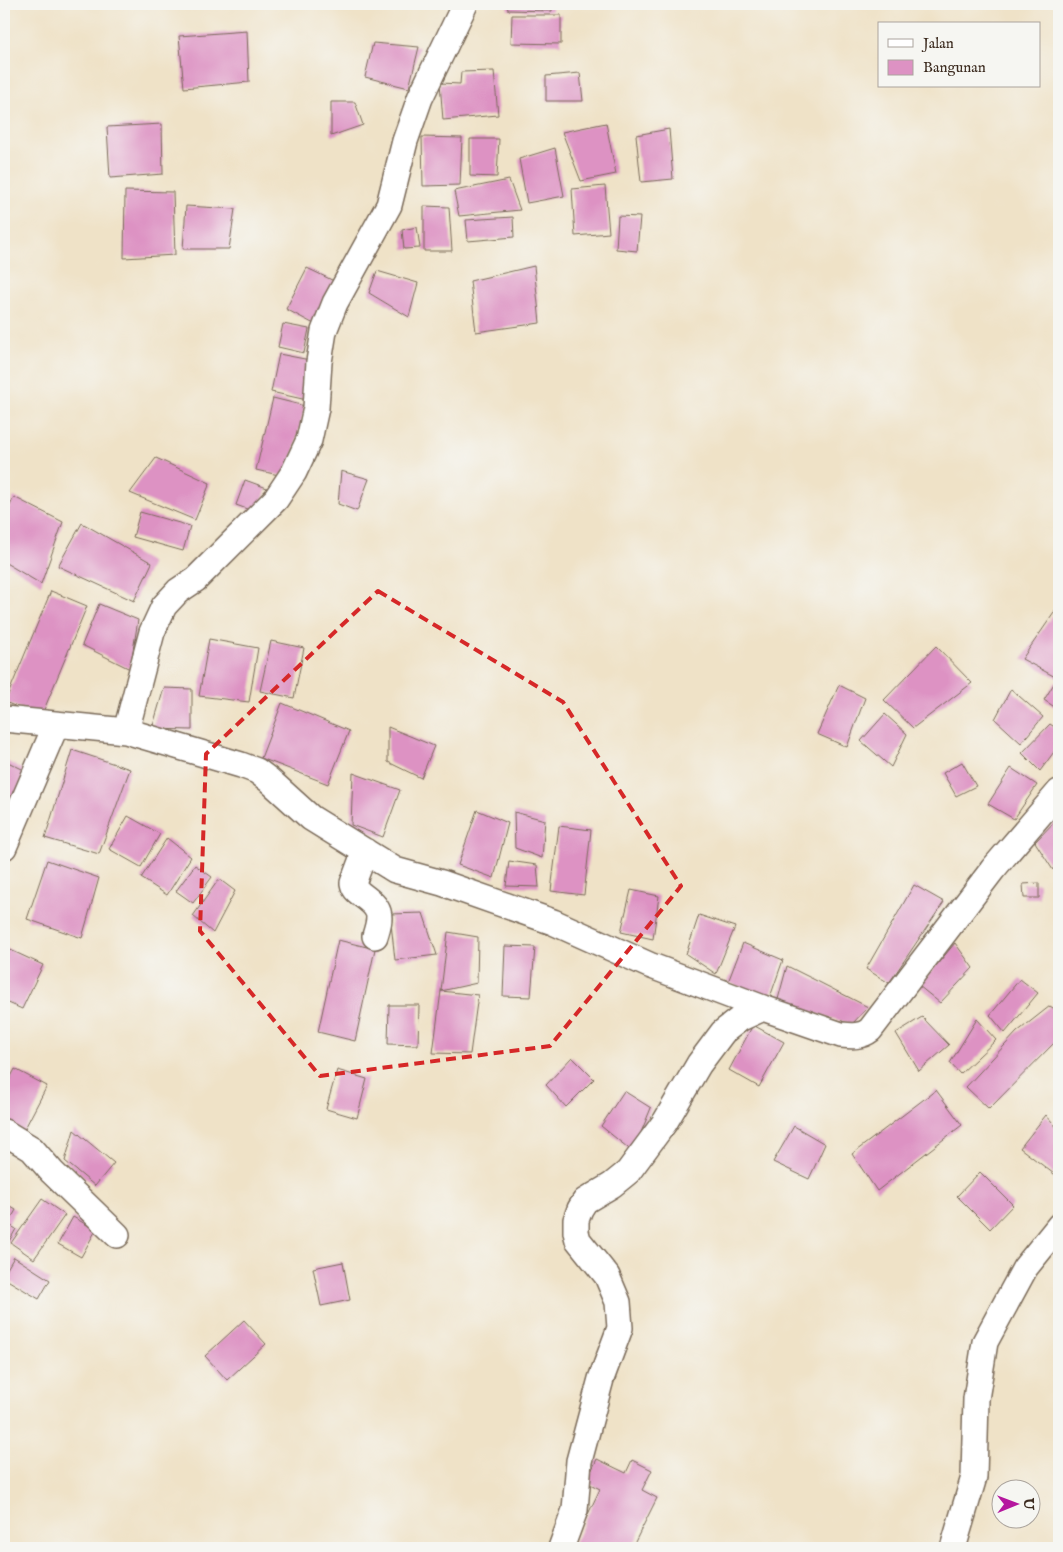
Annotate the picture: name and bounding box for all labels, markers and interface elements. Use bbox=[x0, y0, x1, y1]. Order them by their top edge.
legend bbox=[878, 22, 1040, 88]
text: Jalan bbox=[921, 34, 954, 53]
text: Bangunan bbox=[923, 58, 986, 77]
north arrow bbox=[990, 1480, 1040, 1530]
text: U bbox=[1019, 1497, 1037, 1511]

